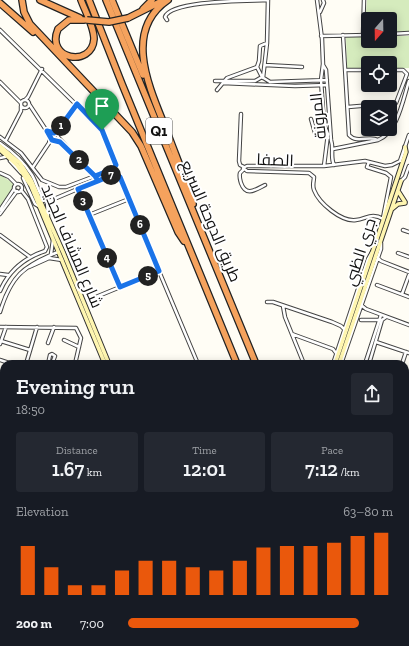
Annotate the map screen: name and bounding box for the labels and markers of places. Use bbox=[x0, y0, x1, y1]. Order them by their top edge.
pin bbox=[85, 89, 119, 130]
pin: 1 bbox=[51, 116, 71, 136]
pin: 2 bbox=[69, 150, 89, 170]
pin: 7 bbox=[101, 165, 121, 185]
pin: 3 bbox=[73, 191, 93, 211]
pin: 6 bbox=[130, 215, 150, 235]
pin: 4 bbox=[97, 248, 117, 268]
pin: 5 bbox=[138, 266, 158, 286]

